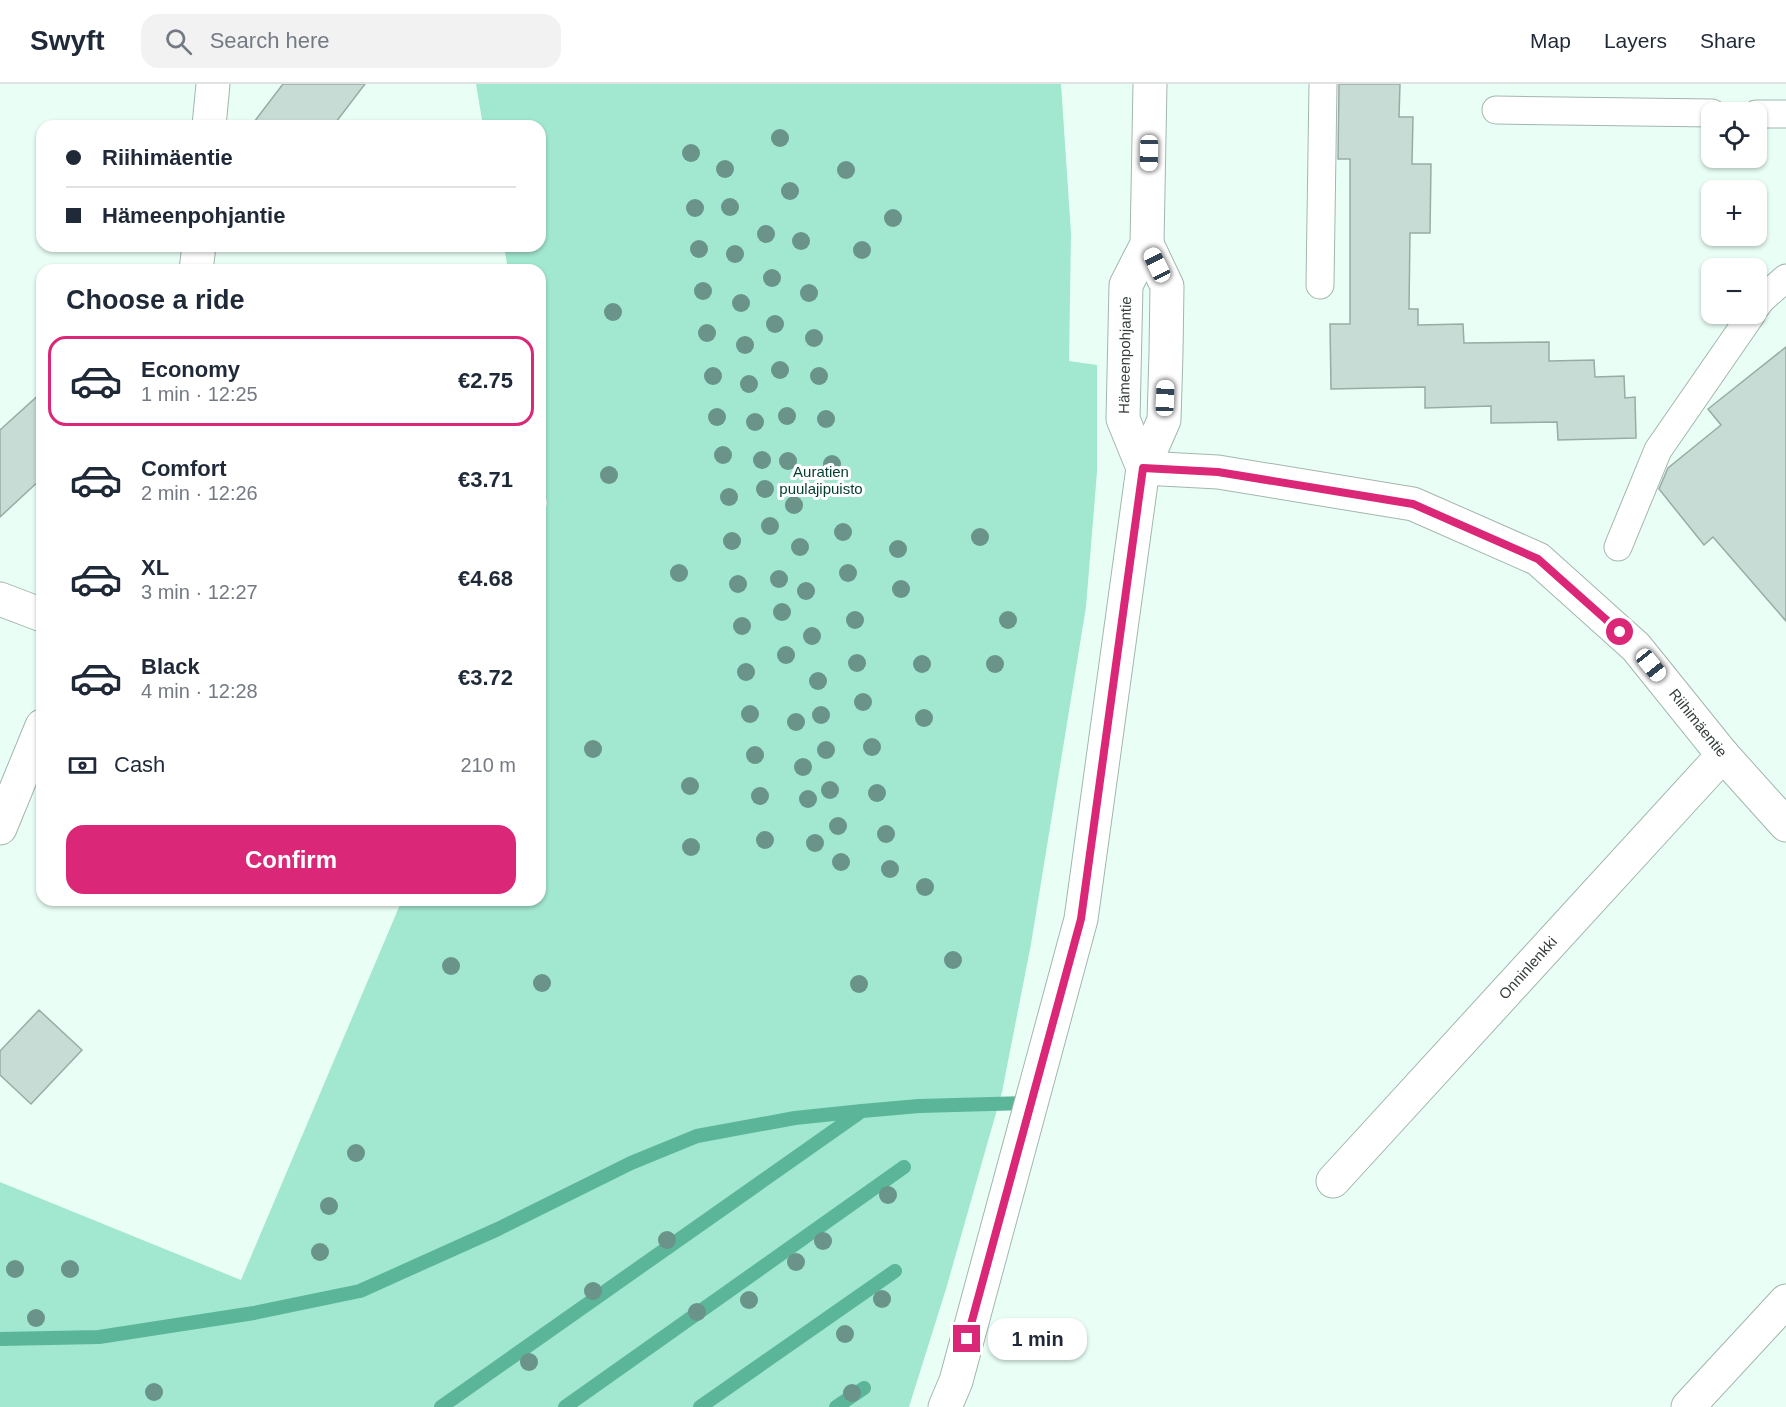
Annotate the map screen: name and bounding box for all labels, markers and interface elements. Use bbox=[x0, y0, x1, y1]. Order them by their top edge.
search box bbox=[141, 14, 561, 68]
text: Swyft bbox=[30, 25, 105, 56]
icon: search bbox=[162, 25, 195, 58]
text: Search here bbox=[210, 28, 330, 53]
text: Map bbox=[1530, 29, 1571, 52]
text: Layers bbox=[1604, 29, 1667, 52]
text: Share bbox=[1700, 29, 1756, 52]
map controls bbox=[1701, 102, 1767, 324]
button: locate bbox=[1701, 102, 1767, 168]
car bbox=[1140, 135, 1158, 171]
text: Riihimäentie bbox=[102, 145, 233, 170]
button: + bbox=[1701, 180, 1767, 246]
text: Hämeenpohjantie bbox=[102, 203, 285, 228]
car bbox=[1141, 245, 1173, 285]
button: − bbox=[1701, 258, 1767, 324]
text: Choose a ride bbox=[66, 285, 245, 315]
street label: Hämeenpohjantie bbox=[1115, 296, 1134, 414]
icon: car bbox=[69, 354, 123, 408]
text: Economy bbox=[141, 357, 240, 382]
text: €2.75 bbox=[458, 368, 513, 393]
car bbox=[1155, 380, 1175, 416]
text: 1 min · 12:25 bbox=[141, 383, 258, 405]
icon: car bbox=[69, 453, 123, 507]
text: Comfort bbox=[141, 456, 227, 481]
park label: Auratien puulajipuisto bbox=[779, 463, 863, 497]
text: €3.71 bbox=[458, 467, 513, 492]
text: 2 min · 12:26 bbox=[141, 482, 258, 504]
icon: car bbox=[69, 552, 123, 606]
text: XL bbox=[141, 555, 169, 580]
text: €4.68 bbox=[458, 566, 513, 591]
text: 3 min · 12:27 bbox=[141, 581, 258, 603]
route start bbox=[1606, 618, 1633, 645]
car bbox=[1633, 645, 1669, 685]
icon: car bbox=[69, 651, 123, 705]
text: Black bbox=[141, 654, 200, 679]
text: €3.72 bbox=[458, 665, 513, 690]
text: 4 min · 12:28 bbox=[141, 680, 258, 702]
street label: Riihimäentie bbox=[1666, 685, 1731, 760]
icon: cash bbox=[66, 749, 99, 782]
text: Cash bbox=[114, 752, 165, 777]
text: 210 m bbox=[460, 754, 516, 776]
button: Confirm bbox=[66, 825, 516, 894]
street label: Onninlenkki bbox=[1495, 933, 1560, 1002]
callout: 1 min bbox=[988, 1318, 1087, 1360]
route end bbox=[953, 1325, 980, 1352]
text: 1 min bbox=[1011, 1328, 1064, 1350]

